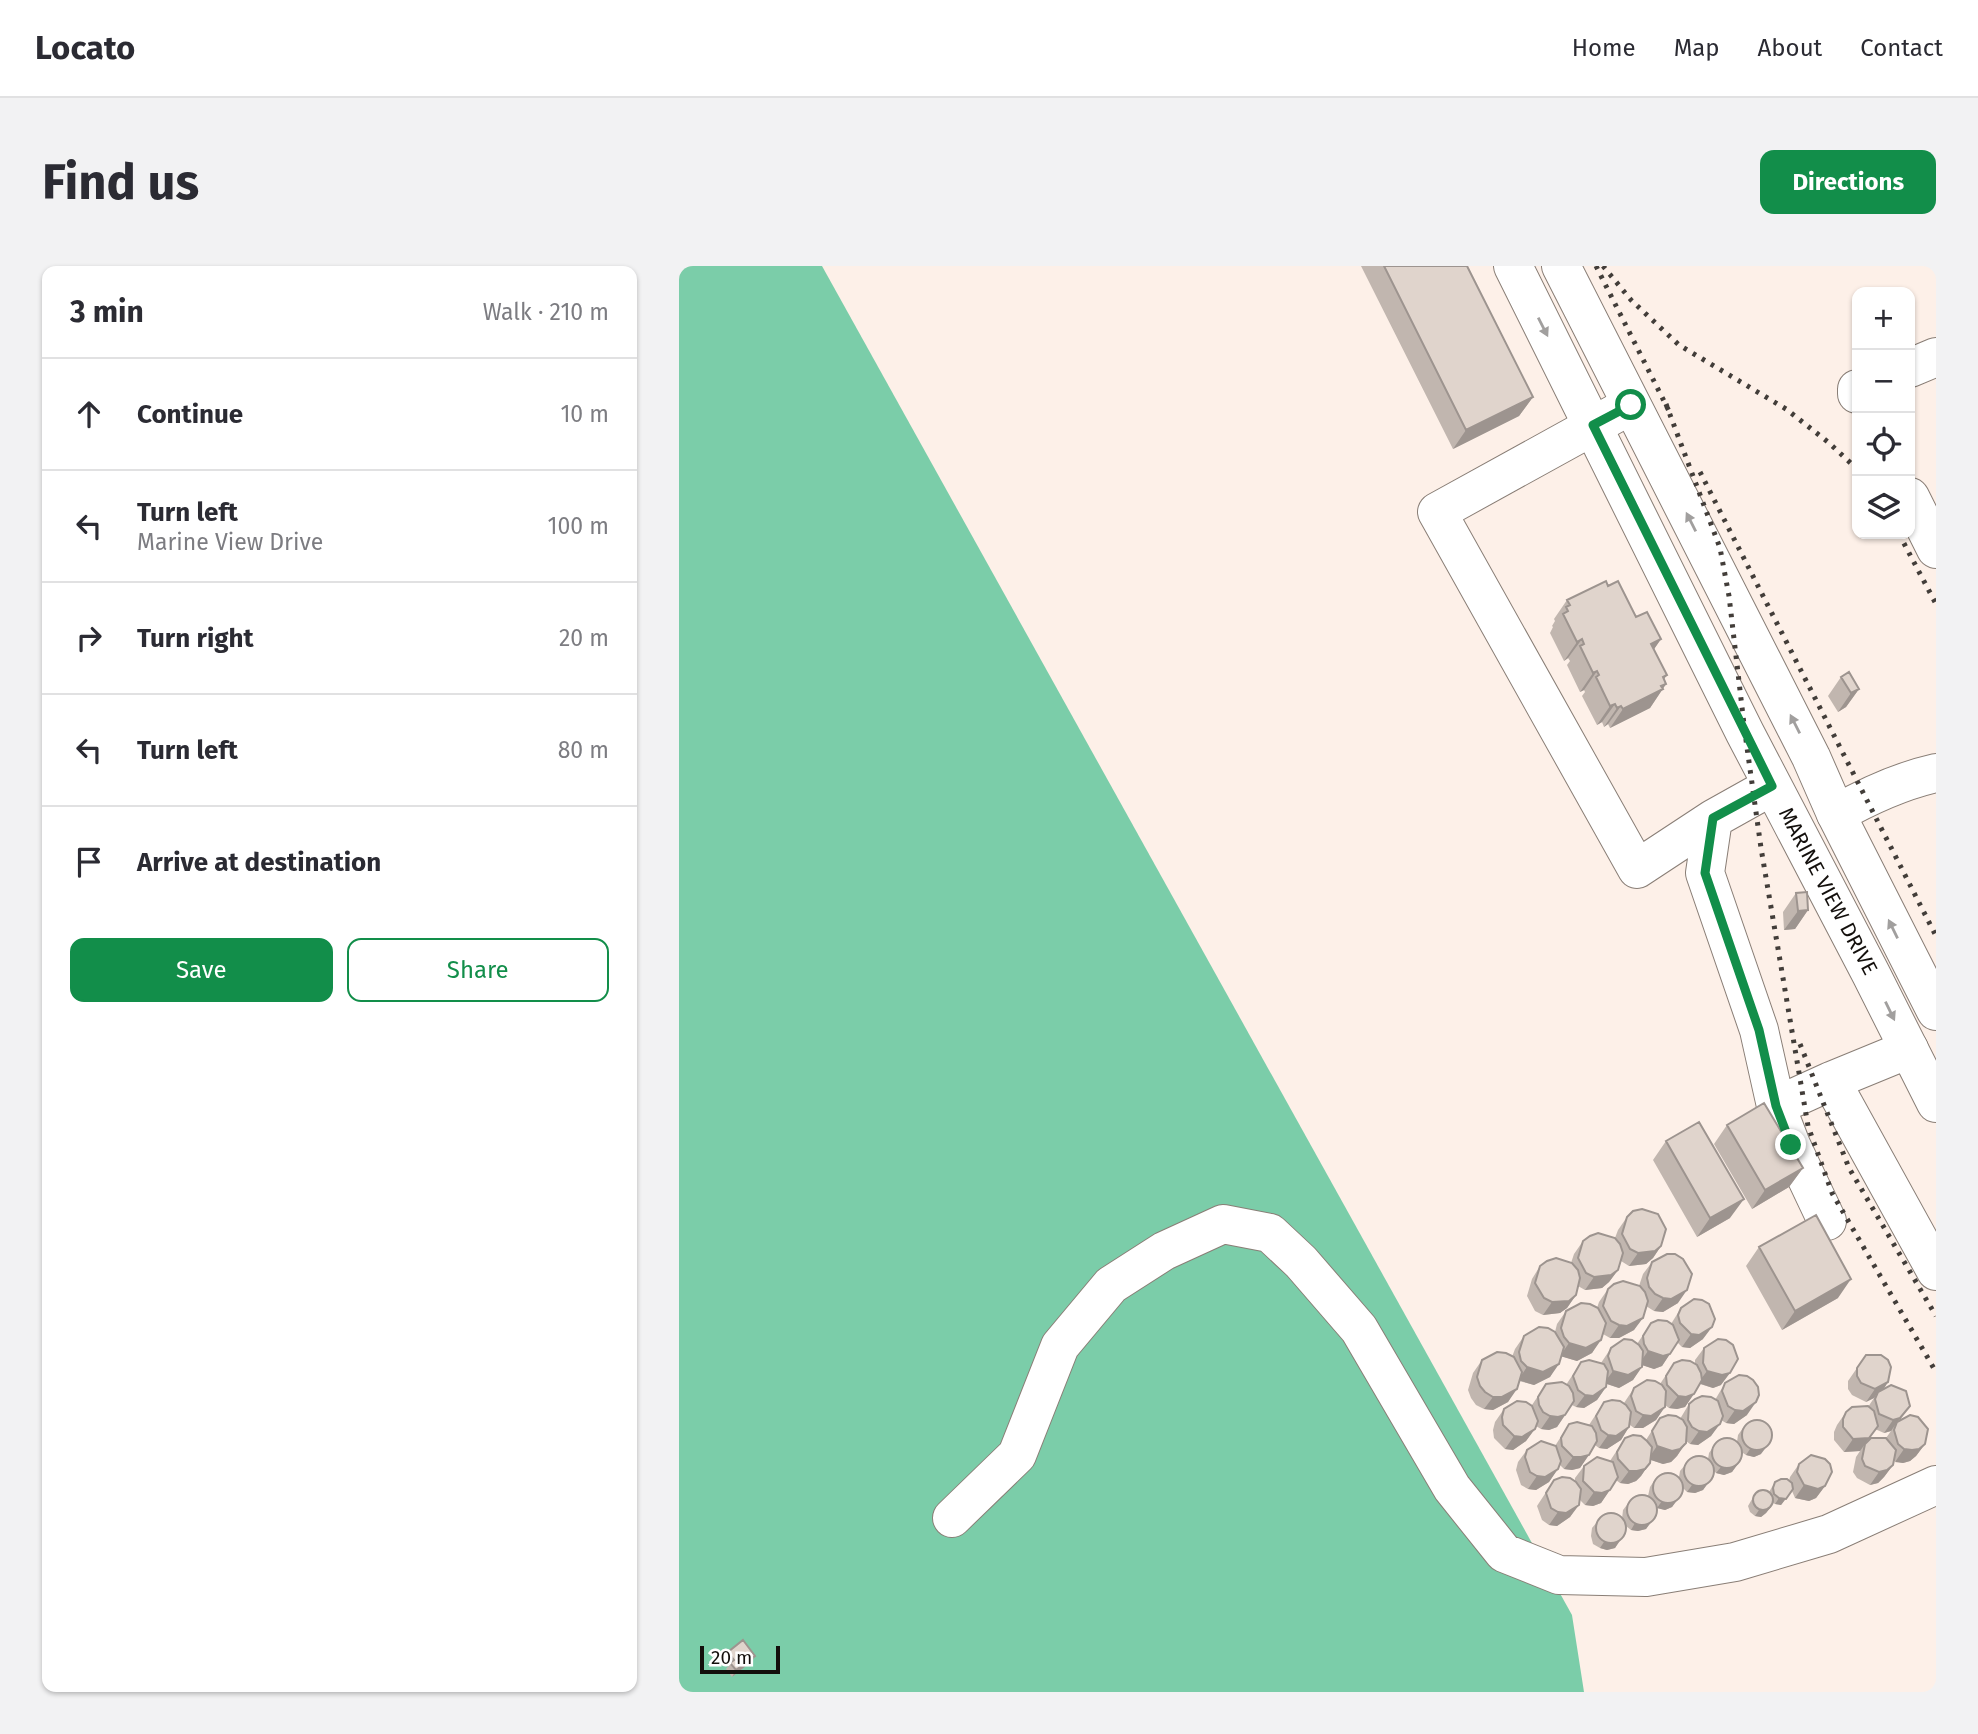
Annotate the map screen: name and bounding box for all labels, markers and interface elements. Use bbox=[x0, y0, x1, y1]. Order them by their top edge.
text: Locato bbox=[35, 28, 135, 68]
text: Home bbox=[1572, 34, 1636, 62]
text: Map bbox=[1674, 34, 1720, 62]
text: About bbox=[1758, 34, 1822, 62]
text: Contact bbox=[1860, 34, 1943, 62]
button: Directions bbox=[1760, 150, 1936, 214]
text: Find us bbox=[42, 153, 199, 212]
map controls bbox=[1852, 287, 1915, 539]
button: + bbox=[1852, 287, 1915, 350]
text: 3 min bbox=[70, 294, 144, 330]
text: Walk · 210 m bbox=[483, 298, 609, 326]
one-way arrow bbox=[1538, 317, 1549, 337]
button: − bbox=[1852, 350, 1915, 413]
route start bbox=[1615, 389, 1646, 420]
icon: ahead bbox=[70, 395, 108, 433]
text: Continue bbox=[137, 399, 243, 430]
text: 10 m bbox=[560, 400, 609, 428]
button: locate bbox=[1852, 413, 1915, 476]
button: layers bbox=[1852, 476, 1915, 539]
text: Turn left bbox=[137, 497, 238, 528]
icon: left bbox=[70, 507, 108, 545]
text: 100 m bbox=[548, 512, 609, 540]
one-way arrow bbox=[1685, 512, 1697, 532]
text: Marine View Drive bbox=[137, 528, 323, 556]
icon: right bbox=[70, 619, 108, 657]
text: Turn right bbox=[137, 623, 254, 654]
text: 20 m bbox=[559, 624, 609, 652]
one-way arrow bbox=[1789, 714, 1800, 734]
icon: left bbox=[70, 731, 108, 769]
text: Turn left bbox=[137, 735, 238, 766]
text: 80 m bbox=[558, 736, 609, 764]
street label: MARINE VIEW DRIVE bbox=[1773, 803, 1883, 979]
icon: arrive bbox=[70, 843, 108, 881]
text: Arrive at destination bbox=[137, 847, 381, 878]
one-way arrow bbox=[1888, 919, 1899, 939]
button: Save bbox=[70, 938, 333, 1002]
button: Share bbox=[347, 938, 609, 1002]
one-way arrow bbox=[1884, 1001, 1895, 1021]
route end bbox=[1775, 1129, 1806, 1160]
scale bar bbox=[700, 1643, 781, 1675]
text: 20 m bbox=[711, 1646, 752, 1669]

